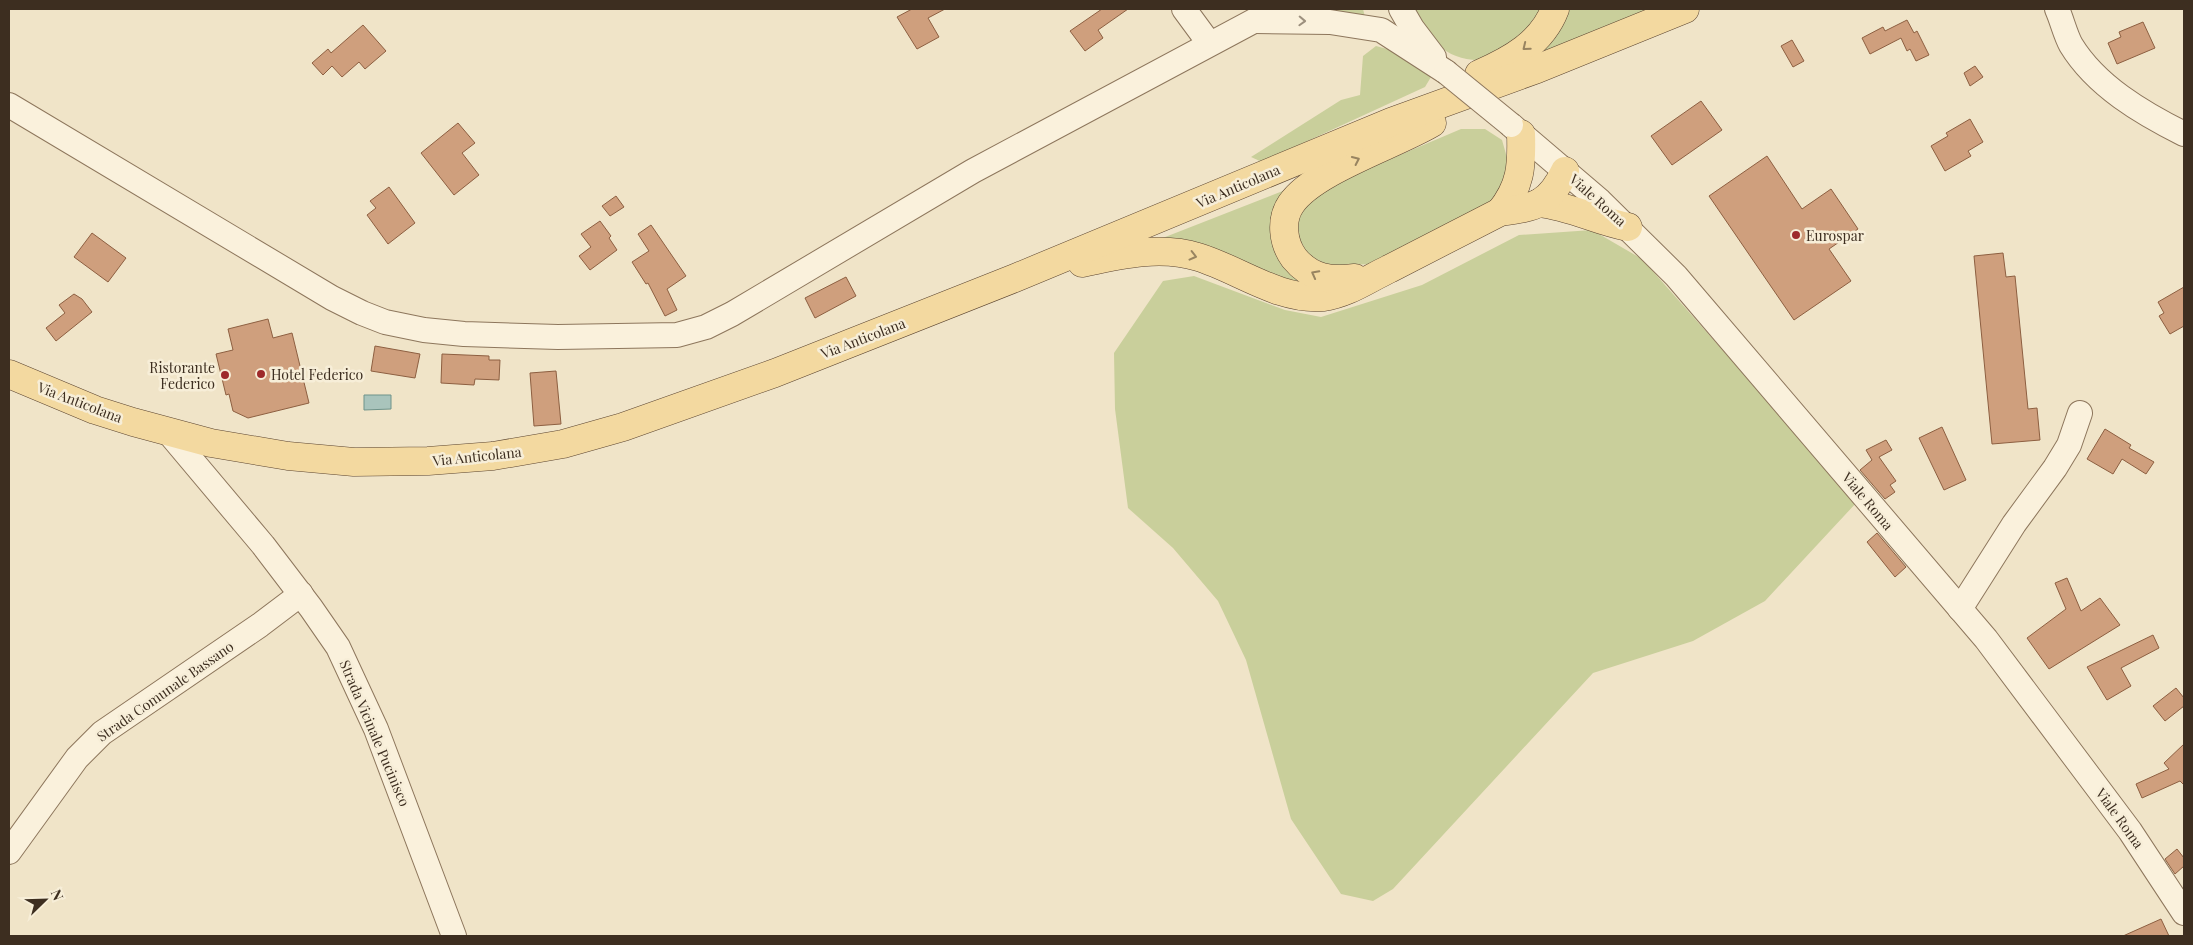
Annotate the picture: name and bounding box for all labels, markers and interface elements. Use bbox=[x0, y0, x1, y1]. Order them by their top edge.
one-way arrow bbox=[1298, 15, 1306, 26]
one-way arrow bbox=[1523, 42, 1532, 50]
one-way arrow bbox=[1350, 157, 1359, 167]
street label: Via Anticolana bbox=[1192, 160, 1283, 213]
street label: Viale Roma bbox=[1565, 169, 1630, 231]
place label: Eurospar bbox=[1806, 226, 1865, 245]
marker: Eurospar bbox=[1790, 229, 1802, 241]
one-way arrow bbox=[1189, 250, 1197, 261]
one-way arrow bbox=[1311, 270, 1320, 280]
street label: Via Anticolana bbox=[817, 313, 908, 363]
place label: Ristorante Federico bbox=[149, 358, 215, 393]
place label: Hotel Federico bbox=[271, 365, 364, 384]
marker: Hotel Federico bbox=[255, 368, 267, 380]
marker: Ristorante Federico bbox=[219, 369, 231, 381]
street label: Via Anticolana bbox=[34, 377, 125, 427]
street label: Via Anticolana bbox=[431, 442, 522, 470]
street label: Viale Roma bbox=[1838, 467, 1898, 534]
street label: Strada Comunale Bassano bbox=[93, 636, 237, 746]
street label: Strada Vicinale Pucinisco bbox=[336, 657, 415, 809]
street label: Viale Roma bbox=[2091, 783, 2148, 852]
north arrow bbox=[20, 875, 70, 925]
text: N bbox=[47, 886, 68, 903]

